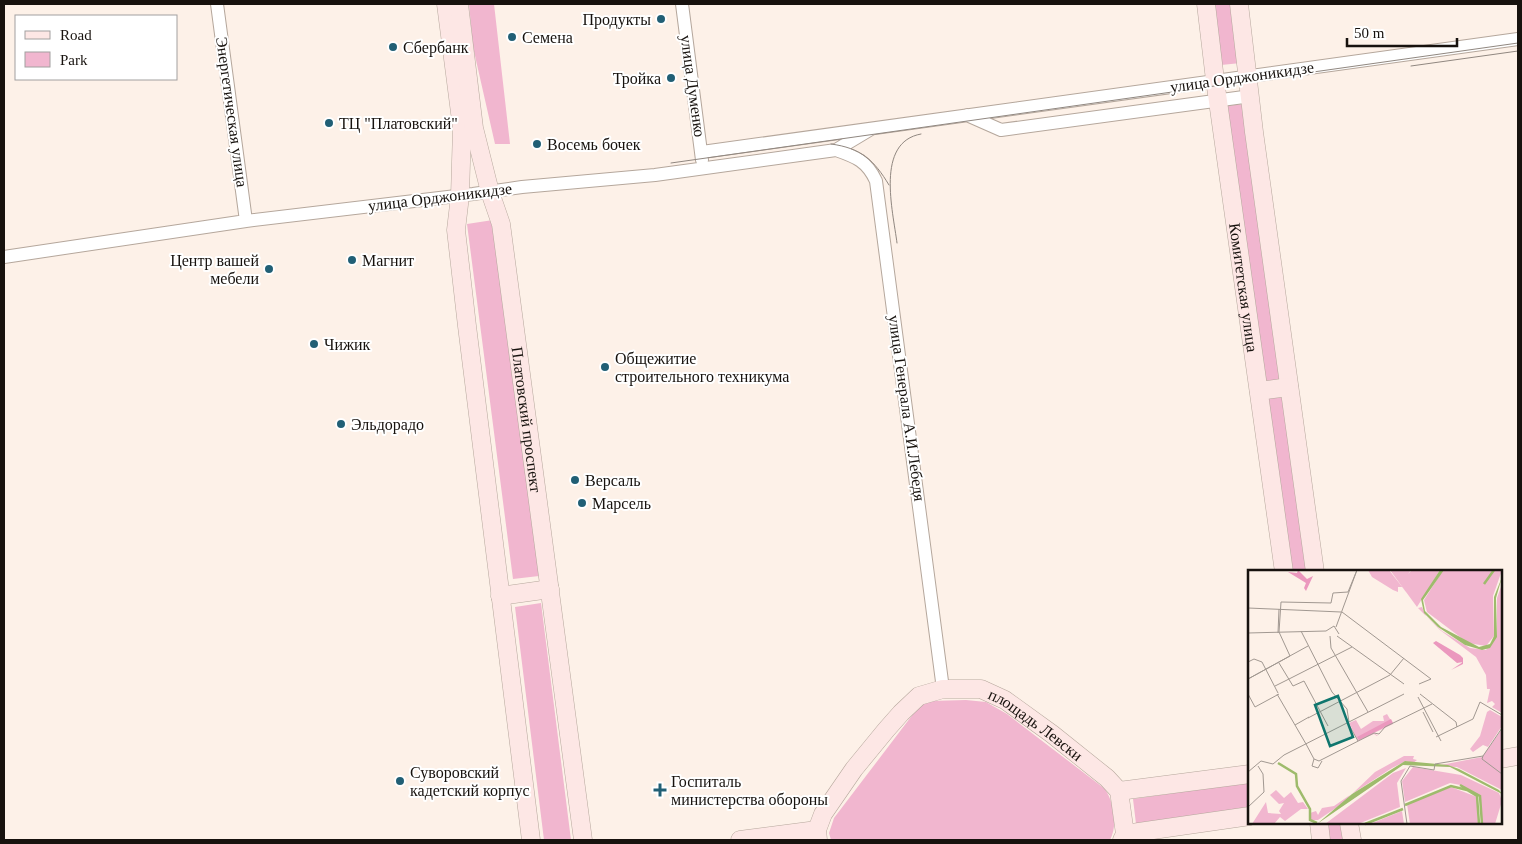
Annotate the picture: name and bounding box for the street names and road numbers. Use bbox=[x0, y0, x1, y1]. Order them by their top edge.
street label: улица Думенко bbox=[676, 34, 709, 138]
street label: Энергетическая улица bbox=[212, 36, 251, 188]
street label: улица Орджоникидзе bbox=[1169, 59, 1315, 96]
street label: улица Орджоникидзе bbox=[367, 180, 513, 215]
street label: Комитетская улица bbox=[1227, 222, 1262, 353]
street label: улица Генерала А.И.Лебедя bbox=[885, 314, 929, 503]
street label: Платовский проспект bbox=[509, 346, 545, 493]
street label: площадь Левски bbox=[986, 685, 1087, 764]

